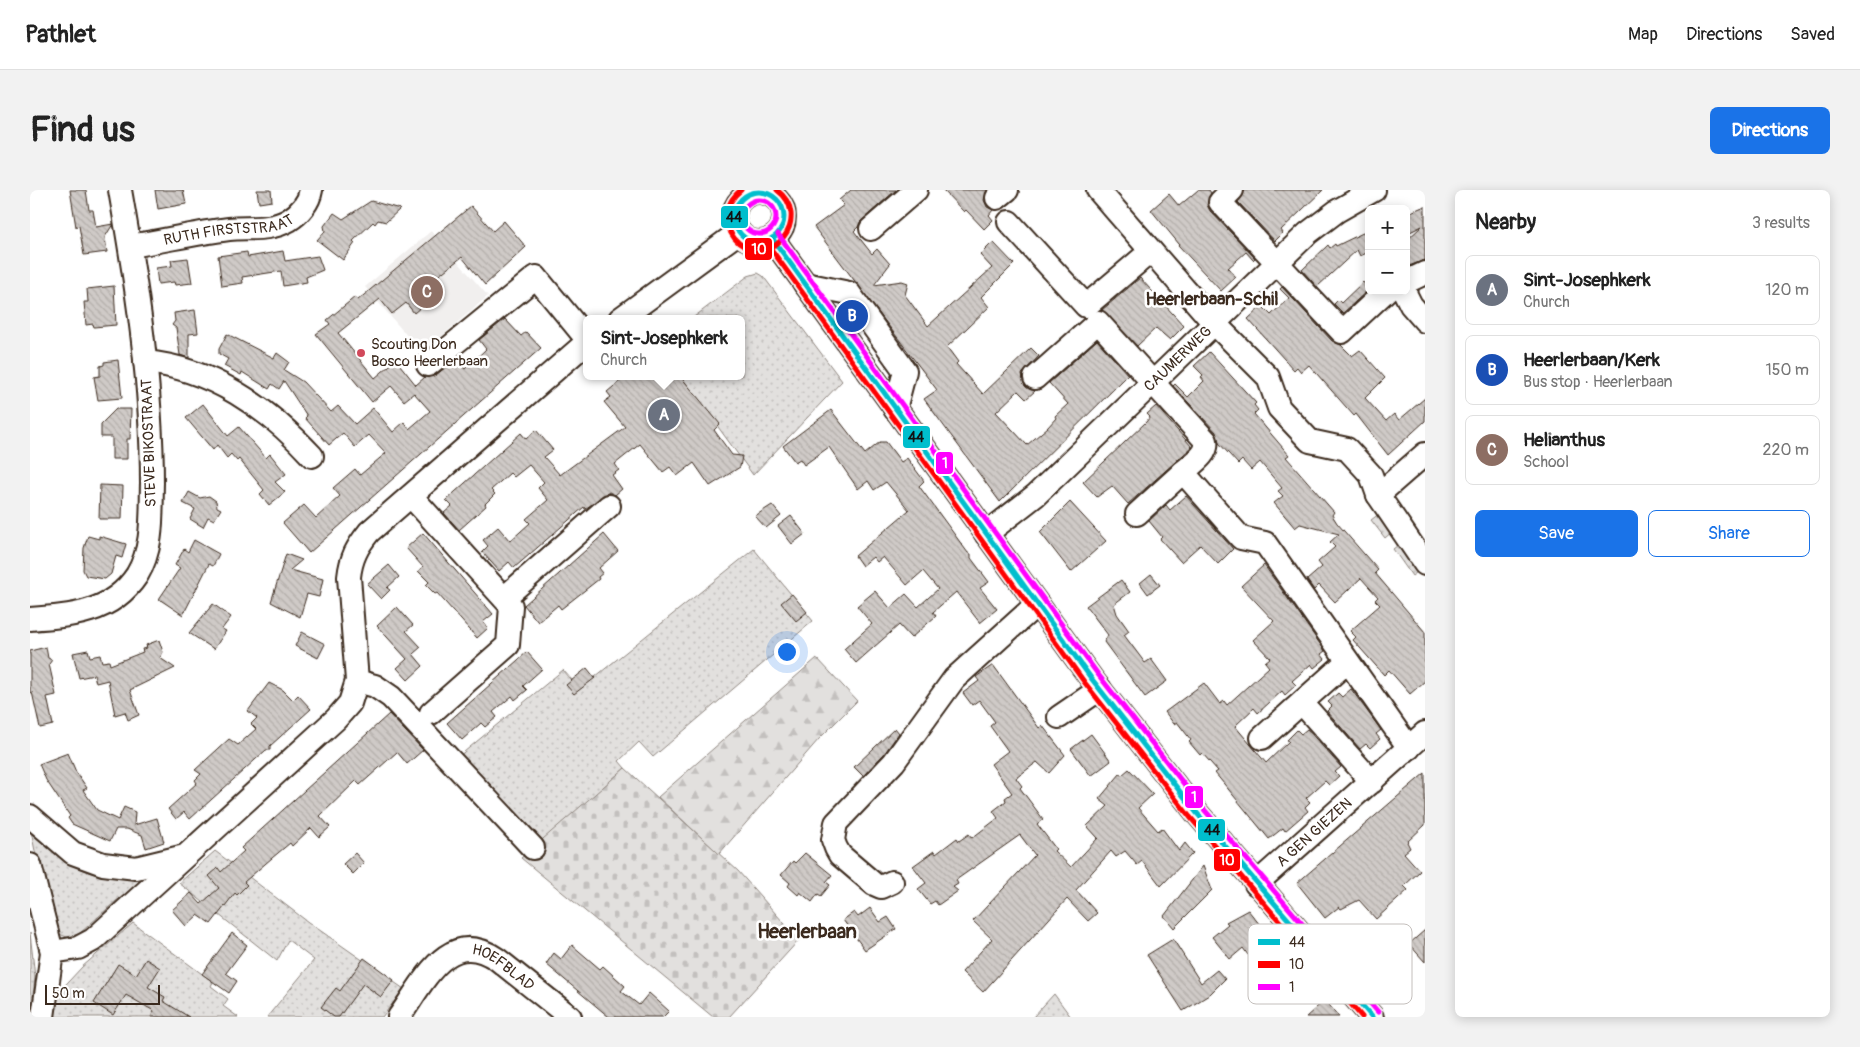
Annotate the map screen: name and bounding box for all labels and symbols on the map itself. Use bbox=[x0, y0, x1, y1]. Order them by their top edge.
line badge: 44 bbox=[720, 205, 749, 229]
text: 44 bbox=[726, 209, 743, 226]
street label: RUTH FIRSTSTRAAT bbox=[162, 210, 297, 249]
line badge: 10 bbox=[744, 237, 773, 261]
text: 10 bbox=[751, 241, 767, 258]
pin: C bbox=[411, 273, 443, 311]
district label: Heerlerbaan-Schil bbox=[1145, 288, 1279, 311]
pin: B bbox=[836, 297, 868, 335]
street label: CAUMERWEG bbox=[1140, 322, 1215, 396]
place label: Scouting Don Bosco Heerlerbaan bbox=[371, 335, 488, 371]
marker: Scouting Don Bosco Heerlerbaan bbox=[355, 347, 367, 359]
street label: STEVE BIKOSTRAAT bbox=[137, 378, 161, 508]
pin: A bbox=[648, 396, 680, 434]
line badge: 44 bbox=[902, 425, 931, 449]
text: 44 bbox=[908, 429, 925, 446]
line badge: 1 bbox=[935, 451, 954, 475]
text: 1 bbox=[942, 455, 948, 472]
your location bbox=[774, 639, 800, 665]
line badge: 1 bbox=[1184, 785, 1204, 809]
text: 1 bbox=[1191, 789, 1197, 806]
street label: A GEN GIEZEN bbox=[1272, 793, 1356, 871]
line badge: 44 bbox=[1197, 818, 1226, 842]
text: 44 bbox=[1204, 822, 1221, 839]
line badge: 10 bbox=[1213, 848, 1241, 872]
text: 10 bbox=[1219, 852, 1235, 869]
district label: Heerlerbaan bbox=[757, 919, 857, 944]
legend bbox=[1248, 924, 1412, 1004]
text: 44 bbox=[1289, 934, 1305, 951]
street label: HOEFBLAD bbox=[470, 940, 538, 995]
text: 10 bbox=[1289, 956, 1304, 973]
text: 1 bbox=[1289, 979, 1294, 996]
scale bar bbox=[45, 982, 160, 1005]

